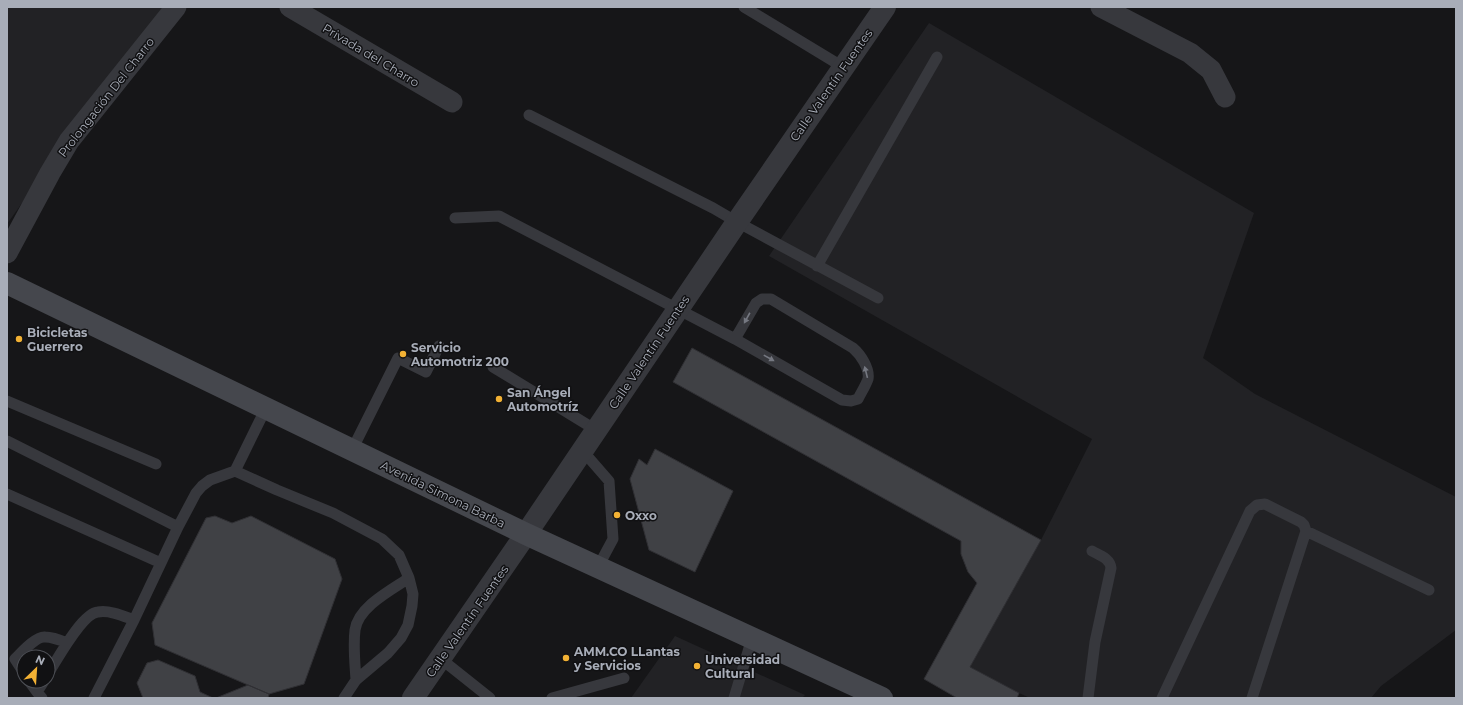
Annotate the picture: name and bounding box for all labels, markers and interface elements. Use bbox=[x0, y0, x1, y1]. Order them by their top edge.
street label: Privada del Charro bbox=[320, 20, 422, 90]
street label: Calle Valentín Fuentes bbox=[787, 26, 876, 144]
street label: Prolongación Del Charro bbox=[55, 34, 157, 160]
street label: Calle Valentín Fuentes bbox=[605, 292, 693, 412]
one-way arrow bbox=[744, 312, 751, 324]
place label: Bicicletas Guerrero bbox=[27, 325, 88, 354]
marker: Bicicletas Guerrero bbox=[14, 334, 24, 344]
place label: Servicio Automotriz 200 bbox=[410, 340, 509, 369]
marker: Servicio Automotriz 200 bbox=[398, 349, 408, 359]
one-way arrow bbox=[763, 355, 775, 362]
one-way arrow bbox=[863, 365, 869, 378]
place label: San Ángel Automotríz bbox=[506, 385, 579, 414]
marker: San Ángel Automotríz bbox=[494, 394, 504, 404]
street label: Avenida Simona Barba bbox=[378, 457, 508, 531]
place label: Oxxo bbox=[625, 508, 657, 523]
marker: Oxxo bbox=[612, 510, 622, 520]
street label: Calle Valentín Fuentes bbox=[423, 562, 512, 680]
place label: AMM.CO LLantas y Servicios bbox=[573, 644, 681, 673]
north arrow bbox=[16, 649, 56, 689]
text: N bbox=[33, 652, 47, 668]
place label: Universidad Cultural bbox=[705, 652, 780, 681]
marker: AMM.CO LLantas y Servicios bbox=[561, 653, 571, 663]
marker: Universidad Cultural bbox=[692, 661, 702, 671]

